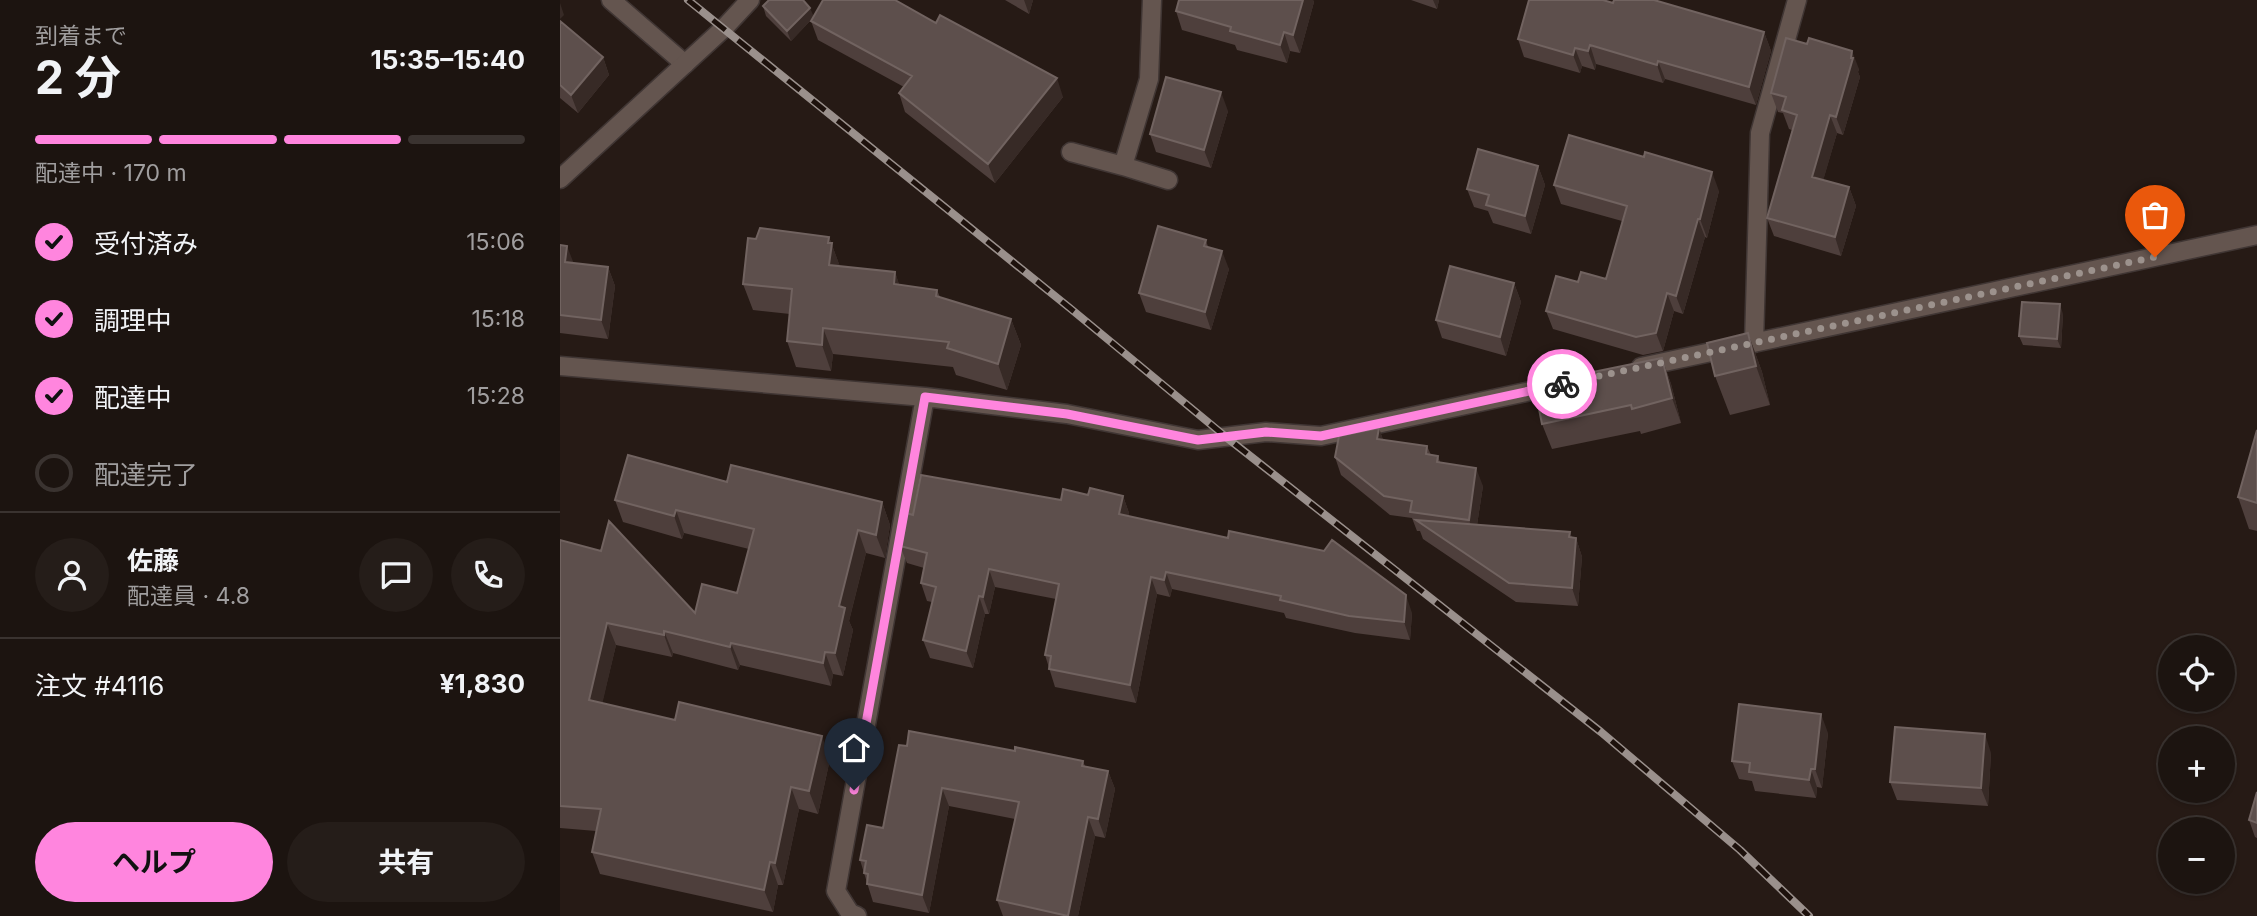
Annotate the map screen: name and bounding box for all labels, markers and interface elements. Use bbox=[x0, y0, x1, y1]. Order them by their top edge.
text: 到着まで bbox=[35, 22, 127, 50]
text: 15:35–15:40 bbox=[370, 44, 525, 75]
text: 2 分 bbox=[35, 49, 121, 105]
text: 配達中 · 170 m bbox=[35, 159, 187, 187]
pin bbox=[2125, 185, 2185, 257]
icon: bag bbox=[2136, 196, 2174, 234]
icon: check bbox=[35, 223, 73, 261]
text: 受付済み bbox=[94, 228, 198, 259]
text: 15:06 bbox=[466, 228, 525, 256]
icon: check bbox=[35, 300, 73, 338]
text: 調理中 bbox=[94, 305, 172, 336]
text: 15:18 bbox=[471, 305, 525, 333]
courier bbox=[1527, 349, 1597, 419]
icon: bike bbox=[1543, 365, 1581, 403]
icon: check bbox=[35, 377, 73, 415]
text: 配達中 bbox=[94, 382, 172, 413]
text: 15:28 bbox=[467, 382, 525, 410]
text: 配達完了 bbox=[94, 459, 198, 490]
button: person bbox=[35, 538, 109, 612]
button: chat bbox=[359, 538, 433, 612]
button: phone bbox=[451, 538, 525, 612]
text: 佐藤 bbox=[127, 545, 179, 576]
text: 配達員 · 4.8 bbox=[127, 582, 250, 610]
map controls bbox=[2158, 635, 2235, 894]
button: locate bbox=[2158, 635, 2235, 712]
text: ¥1,830 bbox=[440, 668, 525, 699]
text: 注文 #4116 bbox=[35, 670, 164, 701]
pin bbox=[824, 718, 884, 790]
button: + bbox=[2158, 726, 2235, 803]
icon: home bbox=[835, 729, 873, 767]
button: − bbox=[2158, 817, 2235, 894]
button: ヘルプ bbox=[35, 822, 273, 902]
button: 共有 bbox=[287, 822, 525, 902]

